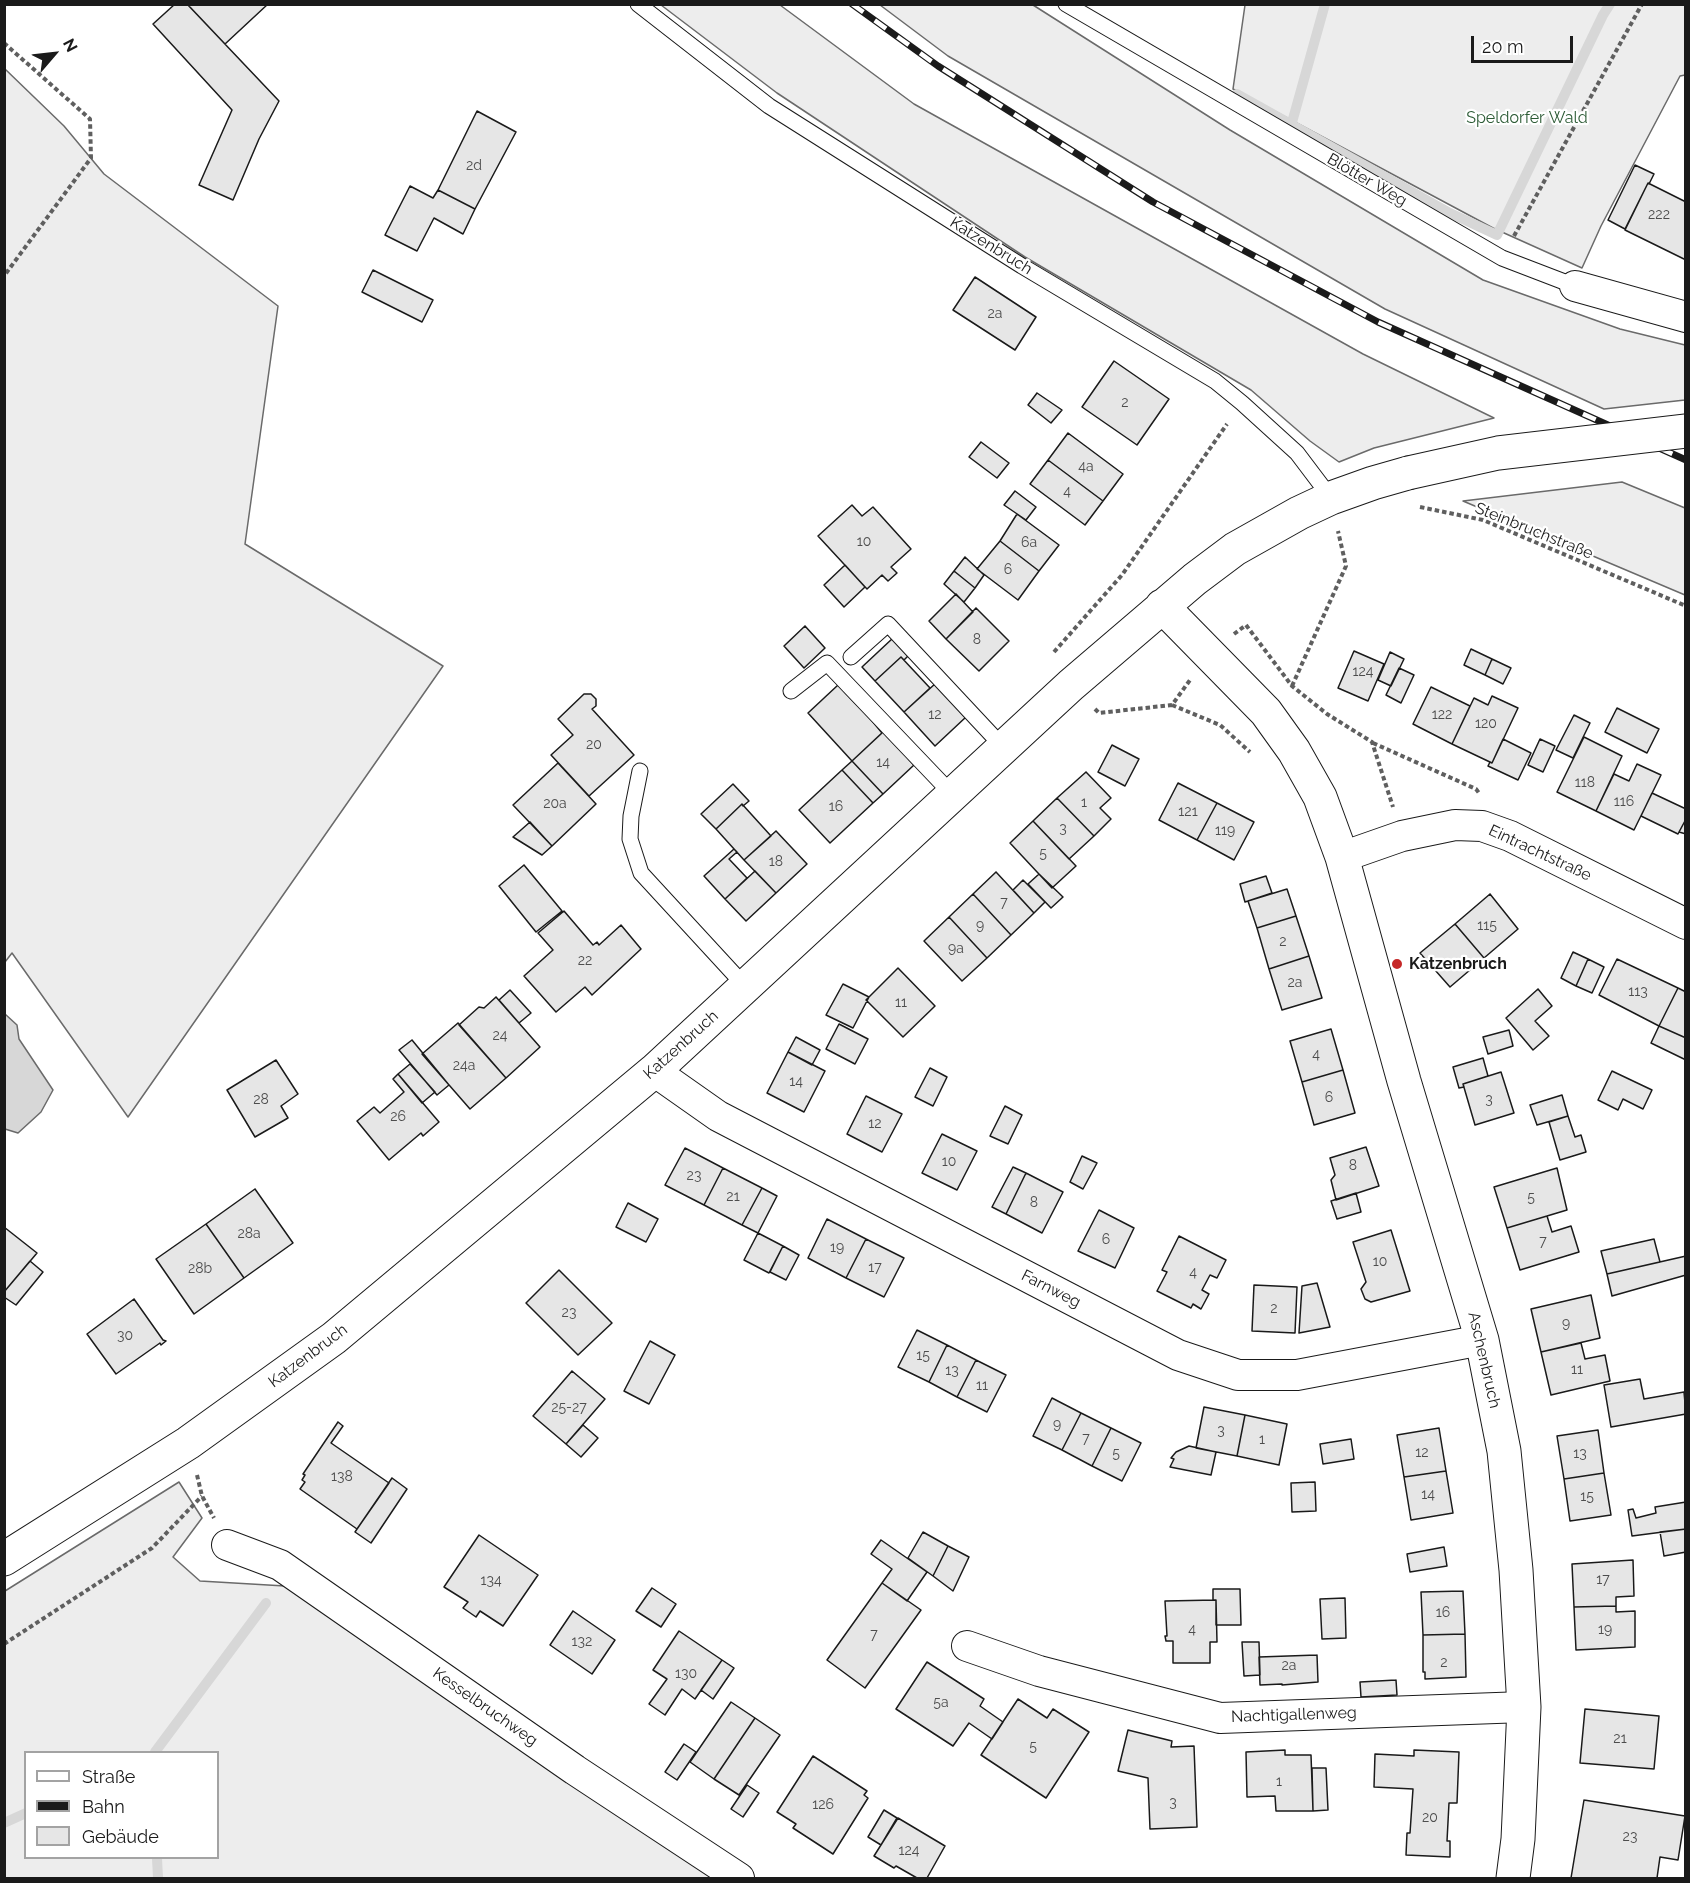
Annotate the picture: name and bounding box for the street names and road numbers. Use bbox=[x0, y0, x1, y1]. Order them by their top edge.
street label: Blötter Weg bbox=[1324, 149, 1410, 211]
street label: Katzenbruch bbox=[946, 213, 1036, 279]
street label: Steinbruchstraße bbox=[1472, 499, 1596, 563]
street label: Eintrachtstraße bbox=[1486, 821, 1594, 885]
street label: Katzenbruch bbox=[640, 1006, 722, 1084]
street label: Farnweg bbox=[1018, 1266, 1084, 1312]
street label: Aschenbruch bbox=[1464, 1310, 1504, 1410]
street label: Katzenbruch bbox=[265, 1320, 351, 1392]
street label: Kesselbruchweg bbox=[429, 1664, 541, 1750]
street label: Nachtigallenweg bbox=[1231, 1703, 1357, 1727]

